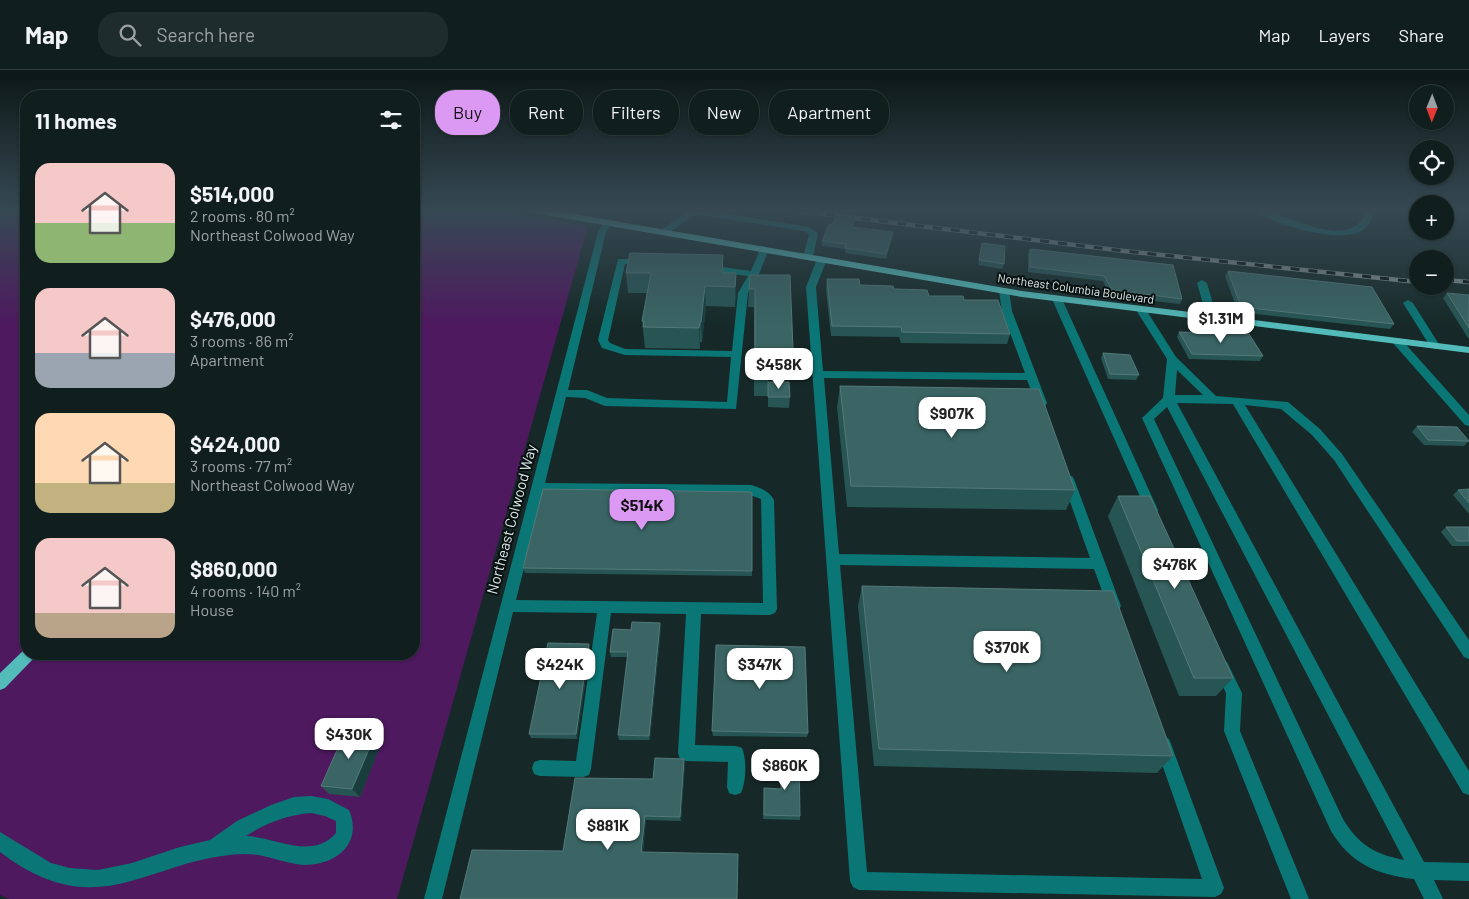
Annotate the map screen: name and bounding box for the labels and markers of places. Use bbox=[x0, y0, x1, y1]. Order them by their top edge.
pin: $1.31M bbox=[1180, 302, 1262, 344]
pin: $458K bbox=[744, 348, 814, 390]
pin: $907K bbox=[917, 396, 987, 439]
pin: $514K bbox=[607, 488, 677, 531]
pin: $476K bbox=[1140, 548, 1210, 590]
pin: $370K bbox=[972, 630, 1042, 673]
pin: $424K bbox=[525, 648, 595, 690]
pin: $347K bbox=[725, 648, 795, 690]
pin: $430K bbox=[314, 718, 384, 760]
pin: $860K bbox=[750, 748, 820, 791]
pin: $881K bbox=[573, 808, 643, 851]

